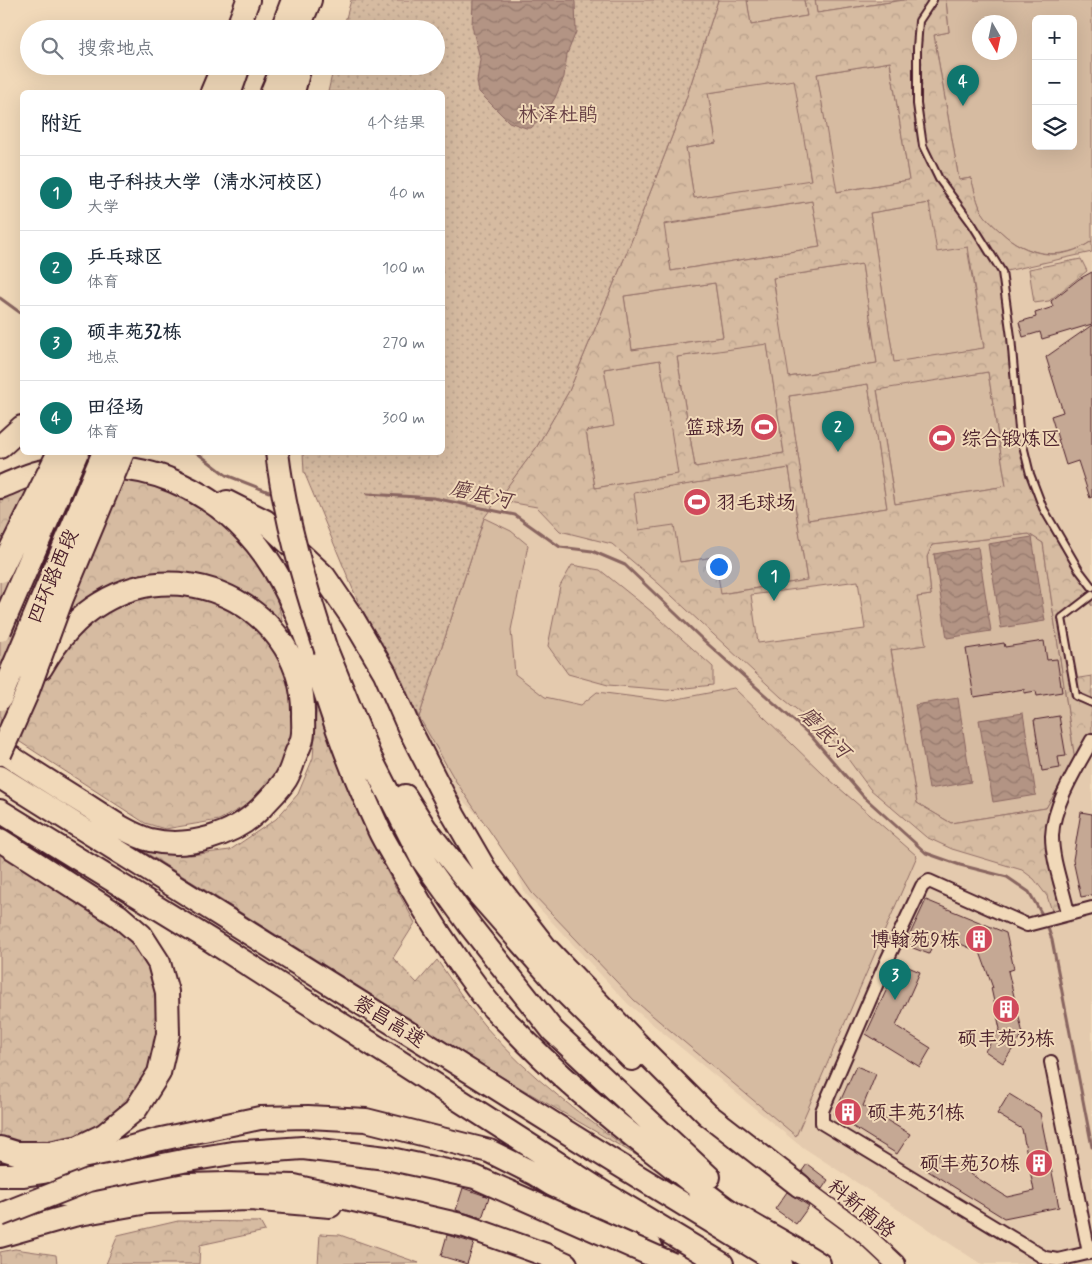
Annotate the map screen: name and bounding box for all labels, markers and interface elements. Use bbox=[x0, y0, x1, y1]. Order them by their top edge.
north arrow bbox=[972, 15, 1017, 60]
map controls bbox=[1032, 15, 1077, 150]
button: + bbox=[1032, 15, 1077, 60]
search box bbox=[20, 20, 445, 75]
icon: search bbox=[38, 34, 66, 62]
text: 搜索地点 bbox=[78, 36, 154, 61]
button: − bbox=[1032, 60, 1077, 105]
pin: 4 bbox=[947, 65, 979, 106]
park label: 林泽杜鹃 bbox=[518, 102, 598, 129]
button: layers bbox=[1032, 105, 1077, 150]
text: 附近 bbox=[40, 110, 82, 138]
text: 4个结果 bbox=[368, 113, 425, 134]
text: 电子科技大学（清水河校区） bbox=[87, 170, 334, 195]
text: 1 bbox=[52, 183, 60, 204]
text: 40 m bbox=[389, 183, 425, 204]
text: 大学 bbox=[87, 197, 119, 218]
text: 乒乓球区 bbox=[87, 245, 163, 270]
text: 2 bbox=[52, 258, 60, 279]
text: 100 m bbox=[382, 258, 425, 279]
text: 体育 bbox=[87, 272, 119, 293]
text: 硕丰苑32栋 bbox=[87, 320, 182, 345]
text: 3 bbox=[52, 333, 60, 354]
text: 270 m bbox=[382, 333, 425, 354]
text: 地点 bbox=[87, 347, 119, 368]
text: 田径场 bbox=[87, 395, 144, 420]
text: 4 bbox=[51, 408, 61, 429]
text: 300 m bbox=[382, 408, 425, 429]
pin: 2 bbox=[822, 411, 854, 452]
sports icon: 篮球场 bbox=[749, 412, 779, 442]
place label: 篮球场 bbox=[685, 415, 745, 442]
text: 体育 bbox=[87, 422, 119, 443]
sports icon: 综合锻炼区 bbox=[927, 423, 957, 453]
place label: 综合锻炼区 bbox=[961, 426, 1061, 453]
water label: 磨底河 bbox=[447, 474, 518, 516]
sports icon: 羽毛球场 bbox=[682, 487, 712, 517]
place label: 羽毛球场 bbox=[716, 490, 796, 517]
street label: 四环路西段 bbox=[21, 525, 85, 628]
your location bbox=[706, 554, 732, 580]
pin: 1 bbox=[758, 560, 790, 601]
water label: 磨底河 bbox=[792, 700, 858, 767]
building icon: 博翰苑9栋 bbox=[964, 924, 994, 954]
place label: 博翰苑9栋 bbox=[870, 927, 960, 954]
pin: 3 bbox=[879, 959, 911, 1000]
street label: 蓉昌高速 bbox=[348, 990, 430, 1055]
building icon: 硕丰苑33栋 bbox=[991, 994, 1021, 1024]
place label: 硕丰苑33栋 bbox=[957, 1026, 1055, 1053]
building icon: 硕丰苑31栋 bbox=[833, 1097, 863, 1127]
place label: 硕丰苑31栋 bbox=[867, 1100, 965, 1127]
building icon: 硕丰苑30栋 bbox=[1024, 1148, 1054, 1178]
place label: 硕丰苑30栋 bbox=[920, 1151, 1020, 1178]
street label: 科新南路 bbox=[821, 1174, 901, 1245]

